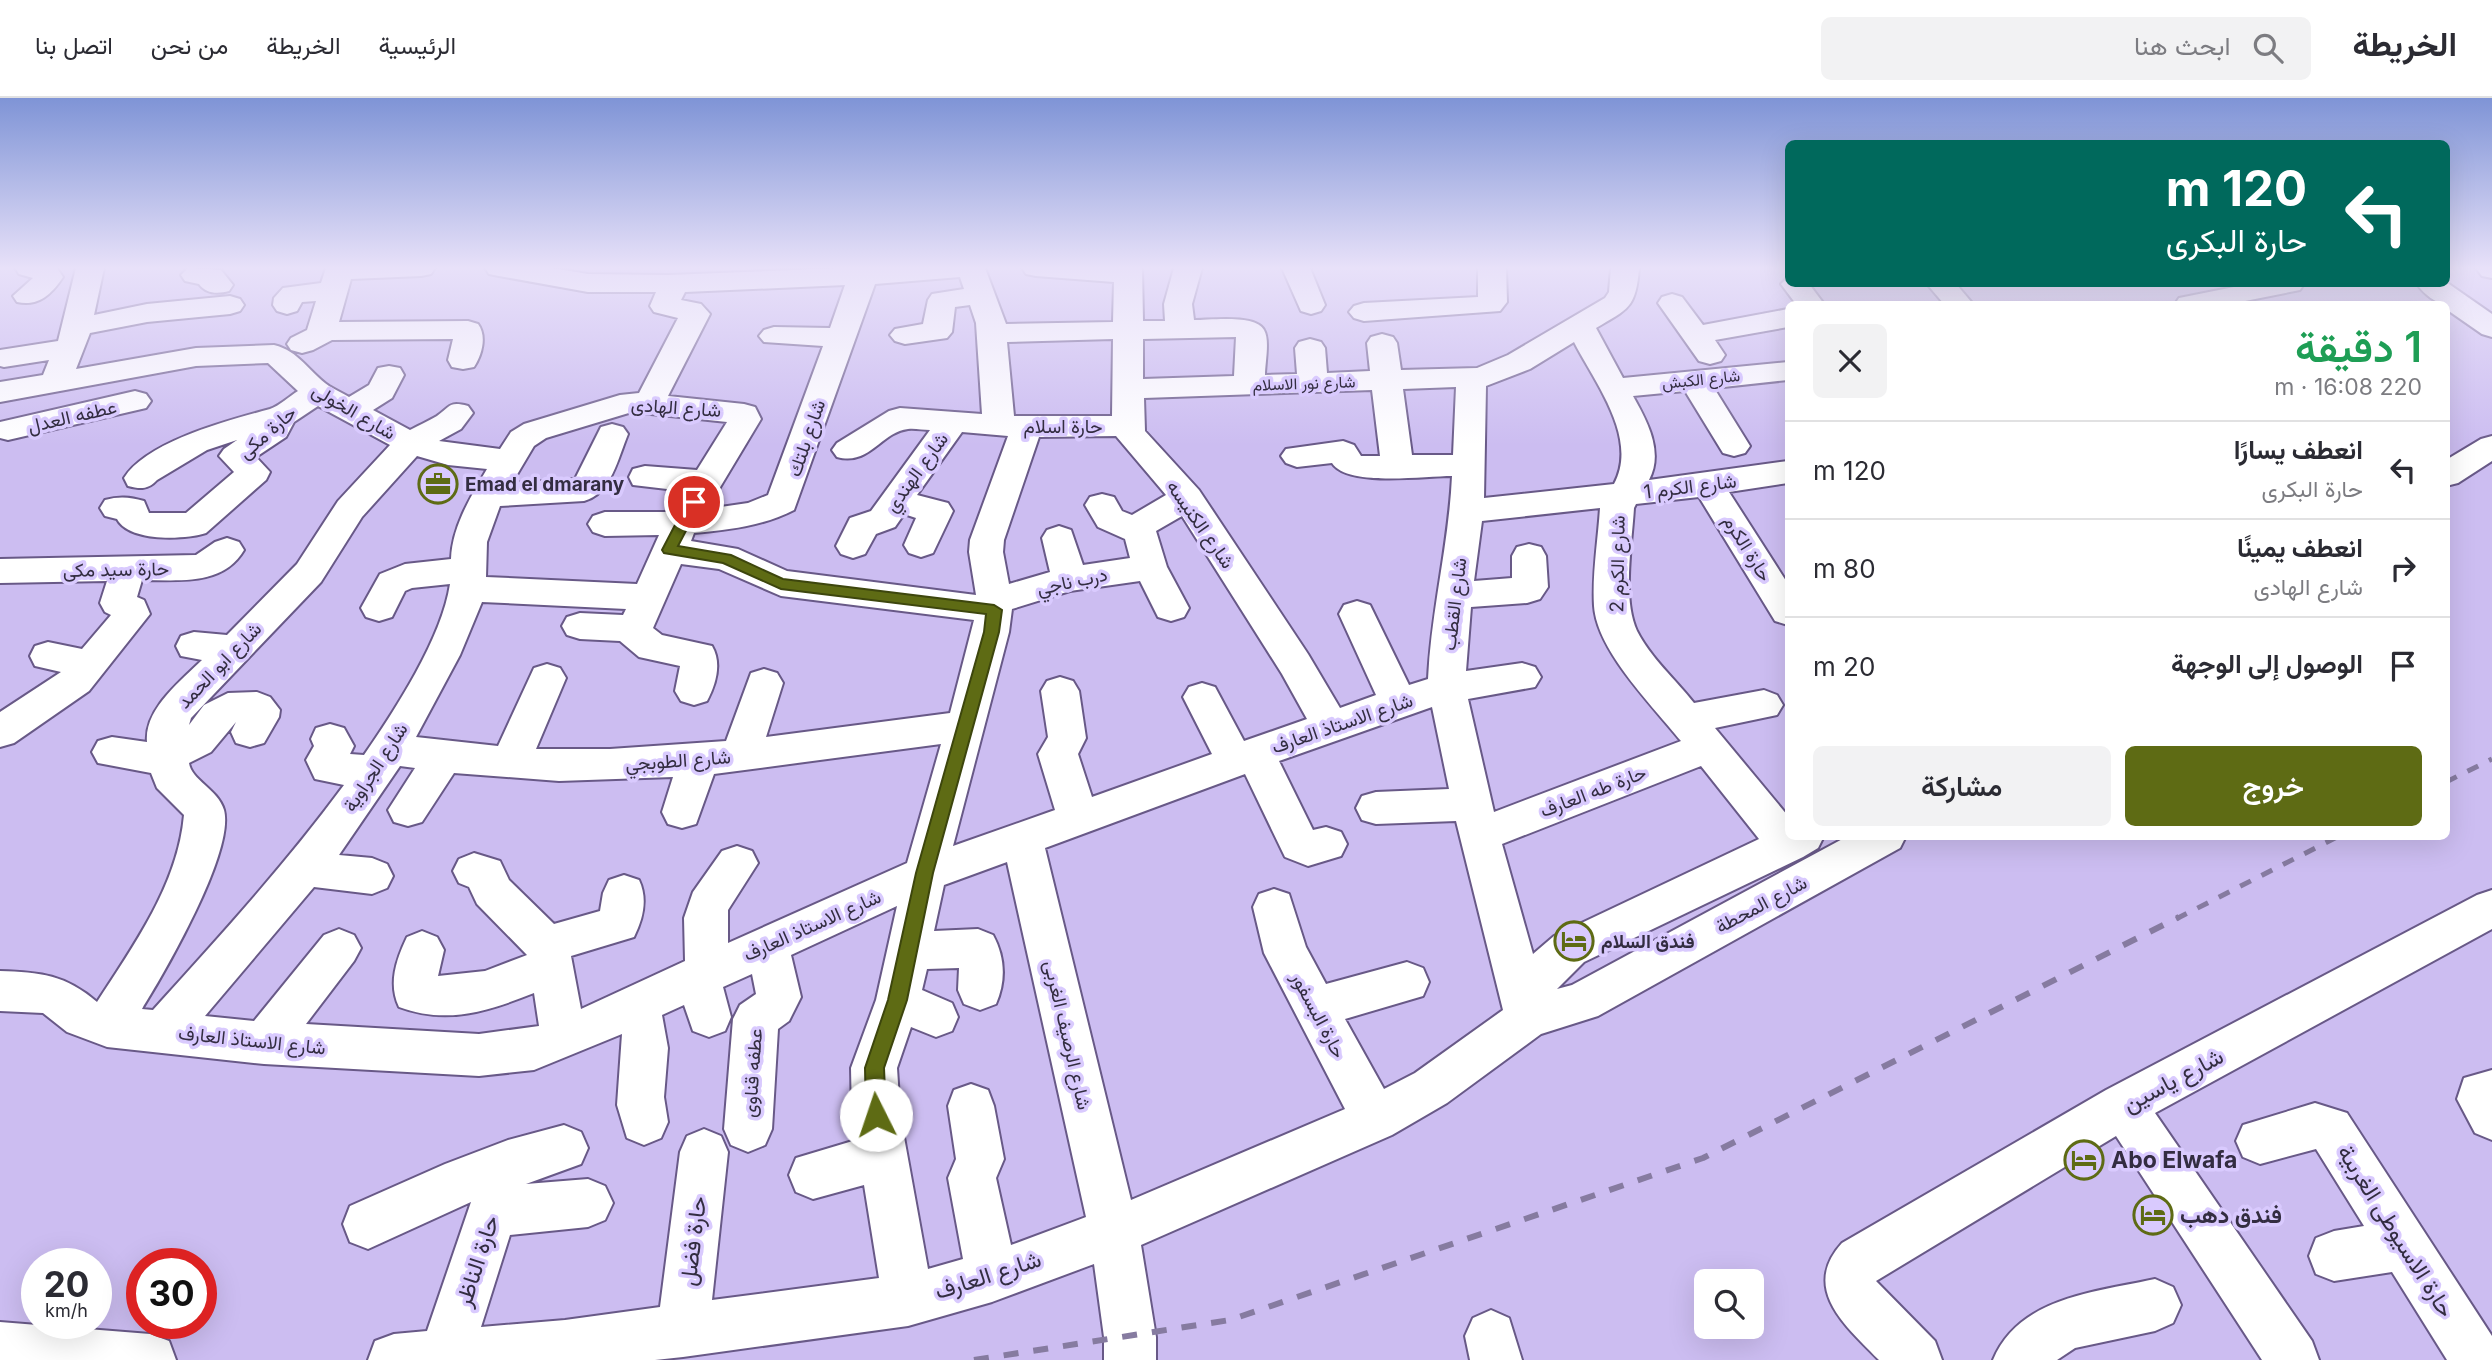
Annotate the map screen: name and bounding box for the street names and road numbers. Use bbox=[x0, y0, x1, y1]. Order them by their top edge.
street label: شارع الكبش bbox=[1661, 365, 1741, 395]
street label: شارع نور الاسلام bbox=[1252, 371, 1356, 397]
street label: شارع الخولى bbox=[307, 378, 400, 445]
street label: شارع الهادى bbox=[630, 393, 722, 423]
street label: عطفه العدل bbox=[25, 395, 119, 438]
street label: شارع بلتك bbox=[783, 397, 831, 480]
street label: حارة مكى bbox=[234, 401, 301, 464]
street label: حارة اسلام bbox=[1023, 415, 1103, 439]
street label: شارع الهندي bbox=[880, 428, 956, 519]
street label: شارع الكرم 1 bbox=[1642, 469, 1738, 505]
street label: شارع الكنيسه bbox=[1161, 476, 1239, 573]
street label: حارة الكرم bbox=[1717, 511, 1777, 586]
street label: شارع الكرم 2 bbox=[1605, 515, 1631, 613]
street label: شارع القطب bbox=[1437, 556, 1473, 652]
street label: حارة سيد مكى bbox=[63, 557, 169, 582]
street label: درب ناجي bbox=[1035, 563, 1110, 604]
street label: شارع ابو الحمد bbox=[172, 617, 267, 714]
street label: شارع الاستاذ العارف bbox=[1269, 689, 1416, 759]
street label: شارع الجراوية bbox=[338, 719, 413, 816]
street label: شارع الطوبجي bbox=[625, 745, 732, 780]
street label: حارة طه العارف bbox=[1537, 761, 1650, 822]
street label: شارع المحطة bbox=[1712, 871, 1811, 939]
street label: شارع الاستاذ العارف bbox=[740, 885, 885, 967]
street label: شارع الرصيف الغربى bbox=[1038, 958, 1096, 1112]
street label: حارة البسفور bbox=[1286, 968, 1351, 1062]
street label: شارع الاستاذ العارف bbox=[177, 1021, 327, 1061]
street label: عطفه قناوى bbox=[738, 1028, 767, 1118]
street label: شارع ياسين bbox=[2118, 1042, 2229, 1120]
street label: حارة الاسيوطى الغربية bbox=[2331, 1140, 2460, 1323]
street label: حارة فضل bbox=[674, 1194, 713, 1288]
street label: حارة الناظر bbox=[449, 1212, 506, 1311]
street label: شارع العارف bbox=[931, 1245, 1045, 1307]

